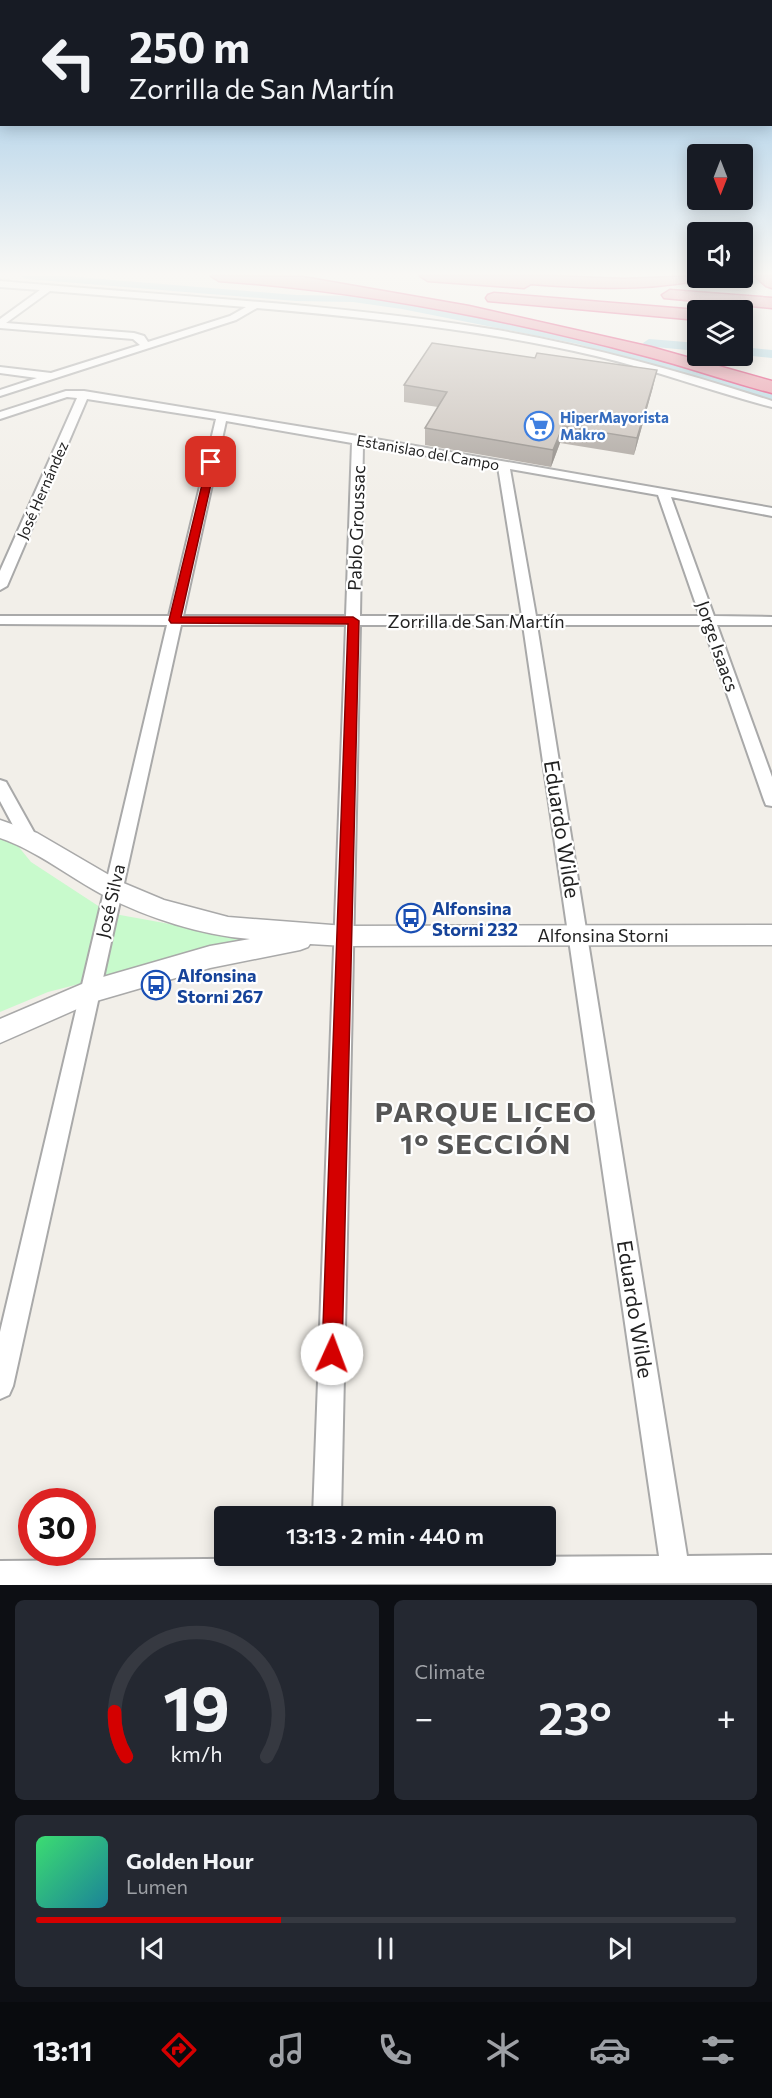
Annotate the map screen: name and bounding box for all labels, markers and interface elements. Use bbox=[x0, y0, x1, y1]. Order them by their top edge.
text: 250 m bbox=[129, 20, 250, 72]
icon: left bbox=[30, 24, 108, 102]
text: Zorrilla de San Martín bbox=[129, 72, 394, 105]
north arrow bbox=[687, 144, 753, 210]
map controls bbox=[687, 144, 753, 366]
button: sound bbox=[687, 222, 753, 288]
button: layers bbox=[687, 300, 753, 366]
place label: HiperMayorista Makro bbox=[560, 408, 669, 443]
supermarket icon: HiperMayorista Makro bbox=[523, 410, 555, 442]
street label: Estanislao del Campo bbox=[355, 431, 501, 473]
pin bbox=[185, 436, 236, 487]
street label: José Hernández bbox=[12, 438, 72, 542]
icon: arrive bbox=[194, 445, 227, 478]
street label: Pablo Groussac bbox=[343, 465, 369, 591]
street label: Jorge Isaacs bbox=[692, 598, 744, 694]
street label: Zorrilla de San Martín bbox=[388, 610, 564, 632]
street label: Eduardo Wilde bbox=[540, 758, 586, 900]
street label: José Silva bbox=[91, 862, 129, 940]
place label: Alfonsina Storni 232 bbox=[432, 897, 518, 940]
bus stop icon: Alfonsina Storni 232 bbox=[395, 902, 427, 934]
street label: Alfonsina Storni bbox=[537, 924, 669, 946]
place label: Alfonsina Storni 267 bbox=[177, 964, 263, 1007]
bus stop icon: Alfonsina Storni 267 bbox=[140, 969, 172, 1001]
district label: PARQUE LICEO 1° SECCIÓN bbox=[375, 1094, 597, 1160]
street label: Eduardo Wilde bbox=[613, 1238, 659, 1380]
position arrow bbox=[300, 1322, 364, 1386]
speed limit sign: 30 bbox=[18, 1488, 96, 1566]
text: 13:13 · 2 min · 440 m bbox=[286, 1522, 484, 1549]
text: Climate bbox=[415, 1659, 485, 1683]
text: 19 bbox=[163, 1668, 230, 1744]
text: 23° bbox=[538, 1689, 612, 1744]
text: − bbox=[415, 1696, 433, 1737]
text: + bbox=[717, 1696, 736, 1737]
text: km/h bbox=[171, 1740, 223, 1766]
text: Golden Hour bbox=[126, 1847, 254, 1874]
text: Lumen bbox=[126, 1874, 188, 1898]
icon: previous bbox=[136, 1932, 169, 1965]
icon: pause bbox=[369, 1932, 402, 1965]
icon: next bbox=[603, 1932, 636, 1965]
icon: directions bbox=[158, 2029, 200, 2071]
icon: music bbox=[266, 2029, 308, 2071]
icon: phone bbox=[374, 2029, 416, 2071]
icon: climate bbox=[482, 2029, 524, 2071]
icon: car bbox=[589, 2029, 631, 2071]
icon: filters bbox=[697, 2029, 739, 2071]
text: 13:11 bbox=[33, 2034, 92, 2067]

